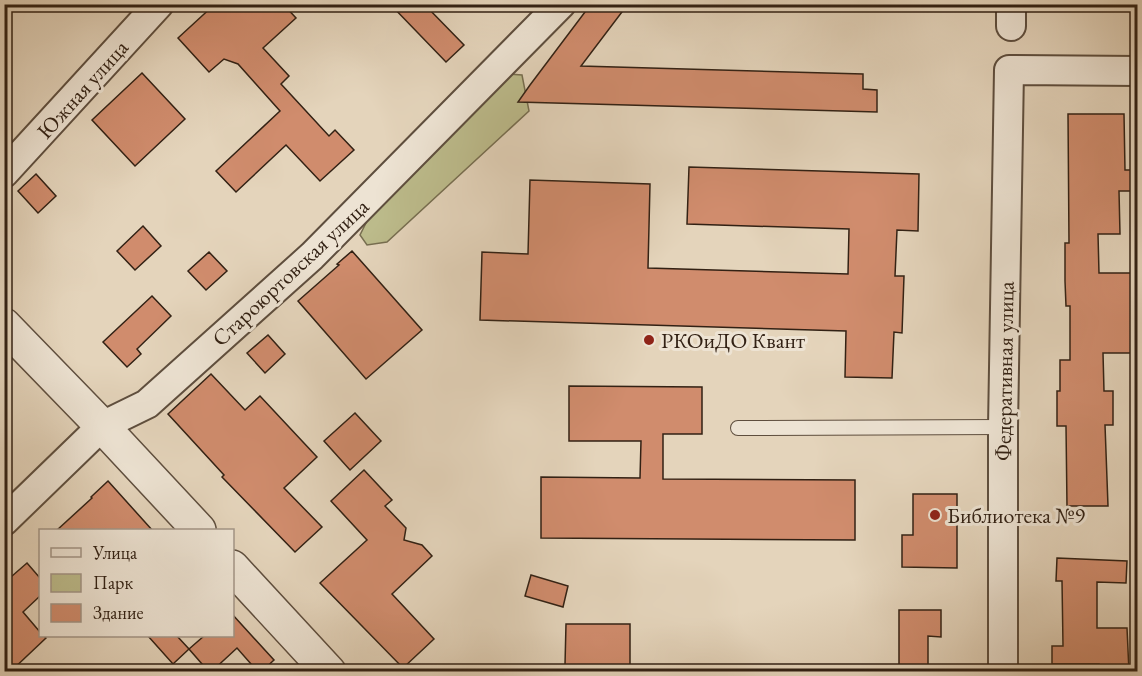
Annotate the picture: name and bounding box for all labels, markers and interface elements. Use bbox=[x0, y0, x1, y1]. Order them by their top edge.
street label: Южная улица bbox=[30, 33, 135, 145]
street label: Староюртовская улица bbox=[206, 192, 375, 353]
street label: Федеративная улица bbox=[988, 281, 1021, 461]
place label: РКОиДО Квант bbox=[661, 326, 805, 355]
marker: РКОиДО Квант bbox=[642, 333, 656, 347]
place label: Библиотека №9 bbox=[947, 501, 1086, 530]
marker: Библиотека №9 bbox=[928, 508, 942, 522]
legend bbox=[39, 529, 234, 637]
text: Улица bbox=[92, 541, 138, 564]
text: Парк bbox=[93, 571, 133, 594]
text: Здание bbox=[93, 601, 143, 624]

